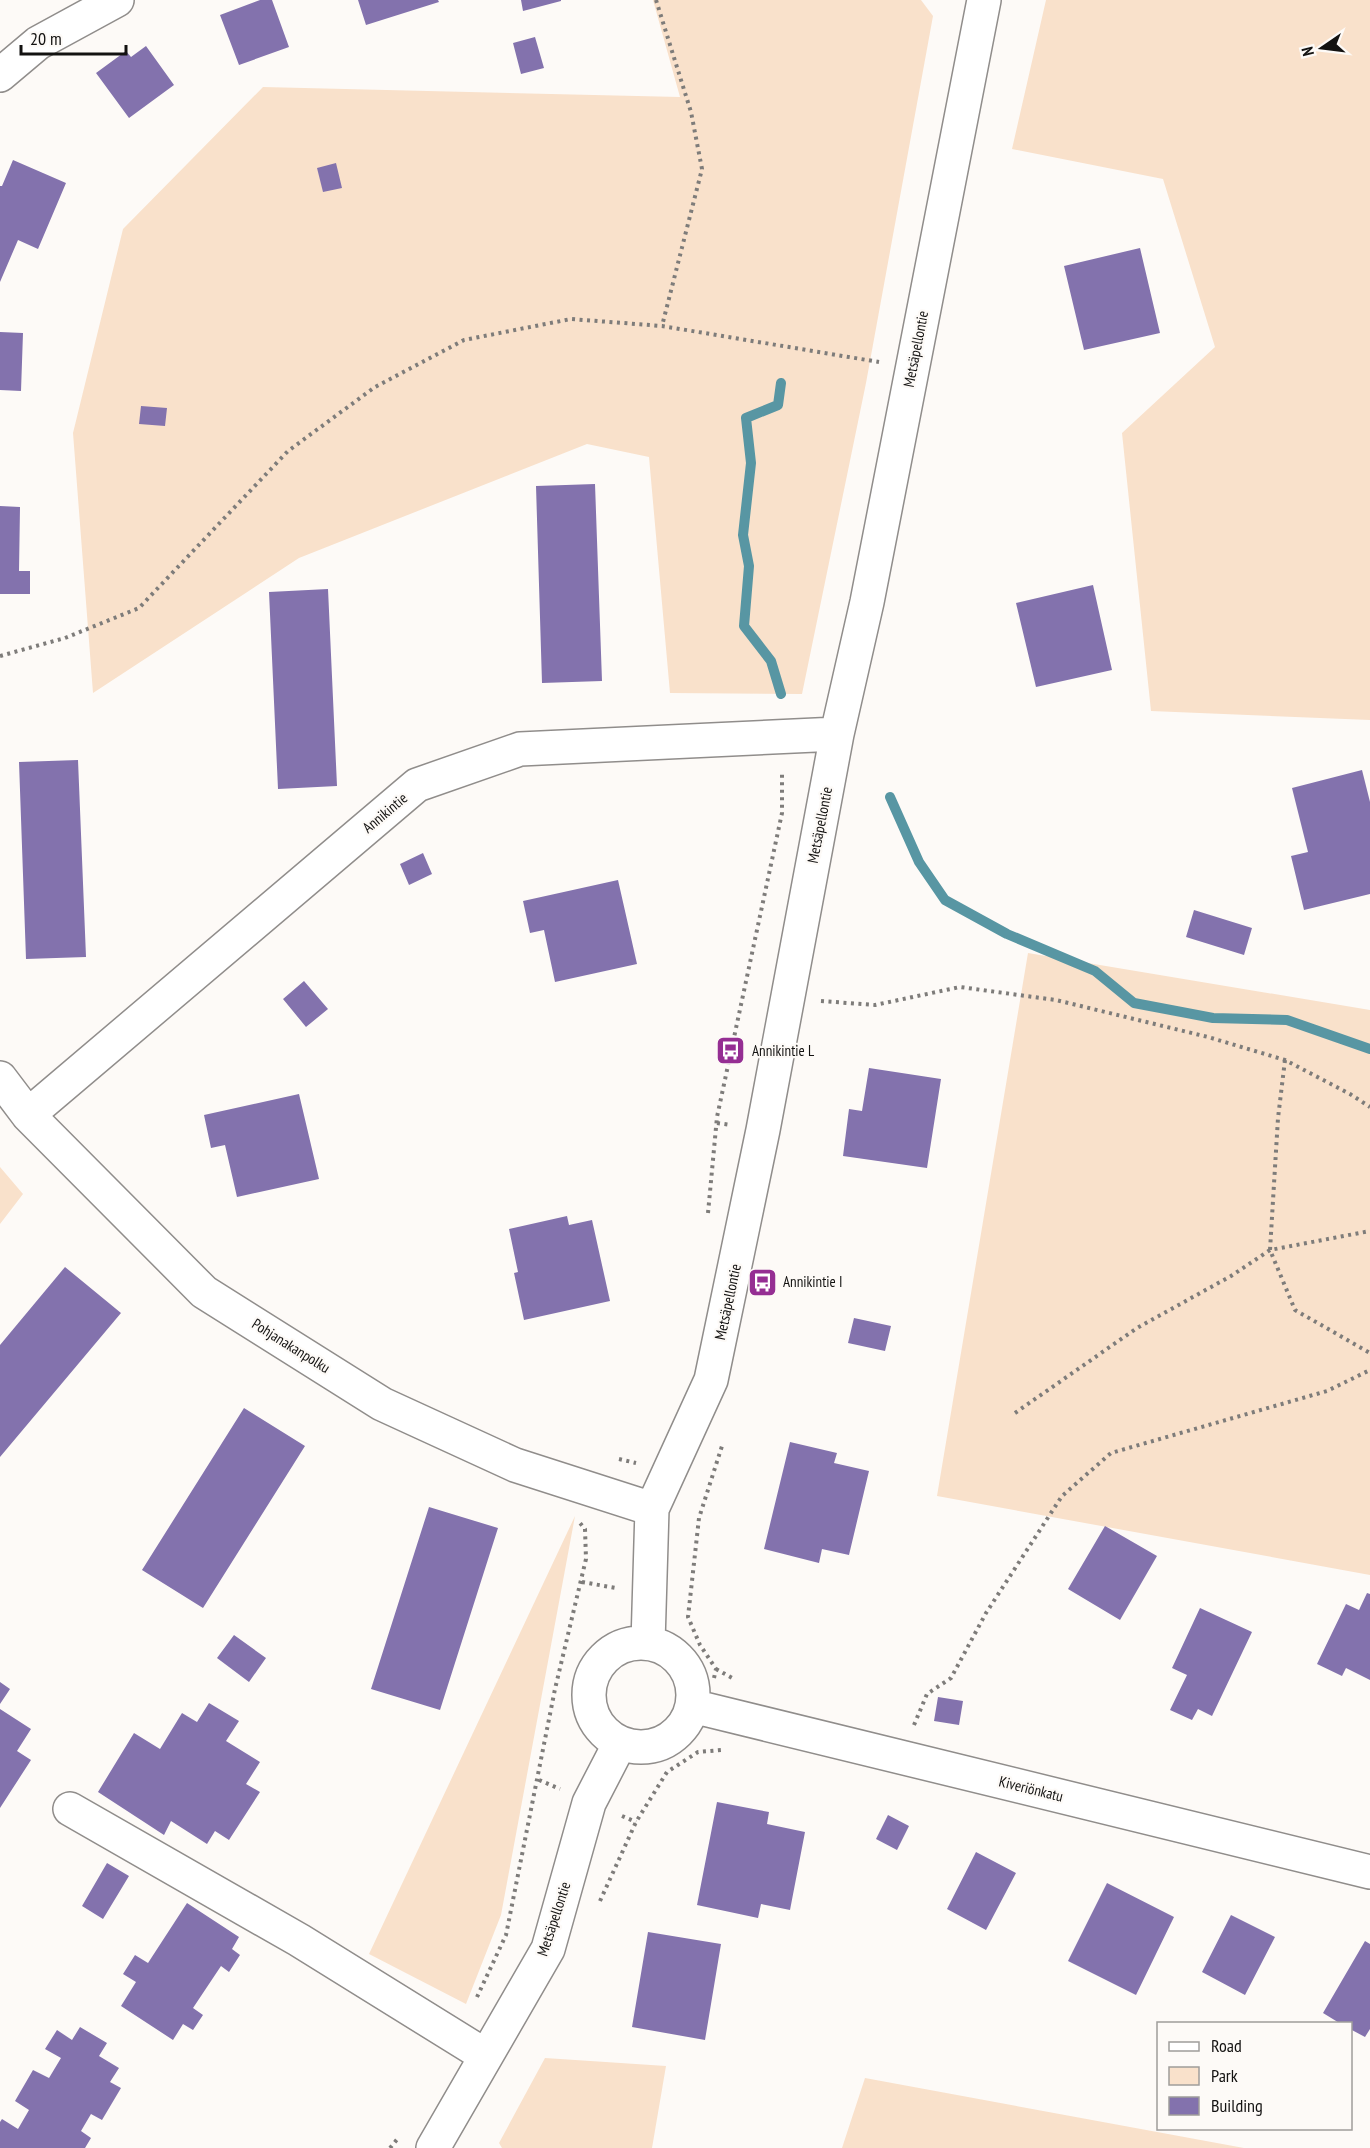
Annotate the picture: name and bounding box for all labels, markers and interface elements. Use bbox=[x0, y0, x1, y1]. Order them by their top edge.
scale bar bbox=[21, 18, 126, 56]
north arrow bbox=[1292, 18, 1352, 78]
text: 20 m bbox=[30, 27, 62, 50]
text: N bbox=[1297, 45, 1318, 58]
street label: Metsäpellontie bbox=[899, 309, 932, 389]
street label: Metsäpellontie bbox=[803, 785, 836, 865]
street label: Annikintie bbox=[358, 788, 411, 837]
bus stop icon: Annikintie L bbox=[715, 1035, 747, 1067]
place label: Annikintie L bbox=[752, 1041, 815, 1060]
street label: Metsäpellontie bbox=[710, 1262, 745, 1342]
bus stop icon: Annikintie I bbox=[746, 1266, 778, 1298]
place label: Annikintie I bbox=[783, 1272, 842, 1291]
street label: Pohjanakanpolku bbox=[249, 1314, 334, 1377]
street label: Kiveriönkatu bbox=[997, 1771, 1065, 1806]
street label: Metsäpellontie bbox=[533, 1879, 575, 1959]
legend bbox=[1157, 2022, 1352, 2130]
text: Road bbox=[1211, 2034, 1242, 2057]
text: Park bbox=[1211, 2064, 1238, 2087]
text: Building bbox=[1211, 2094, 1263, 2117]

